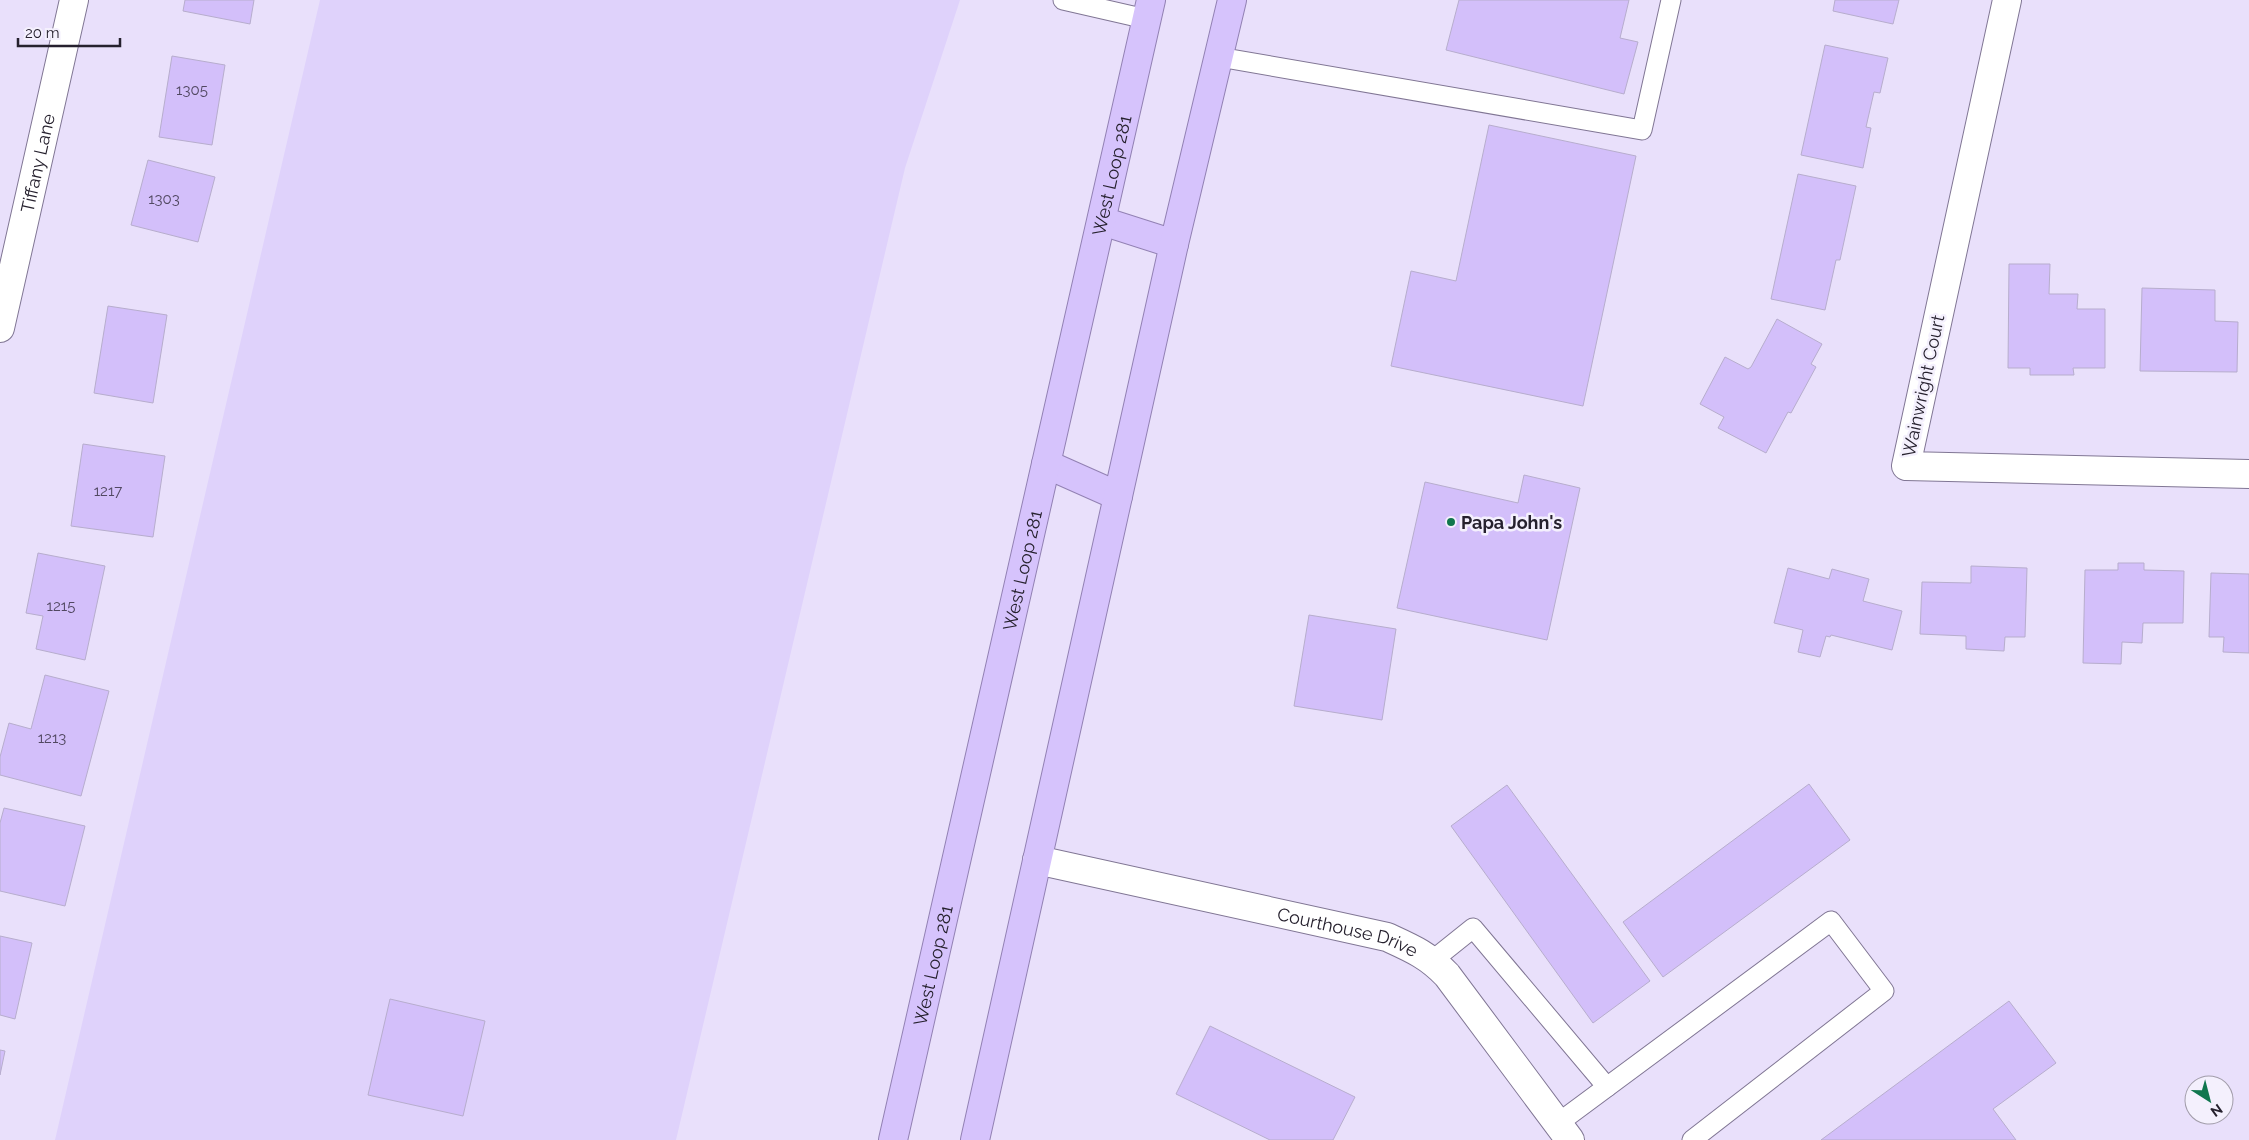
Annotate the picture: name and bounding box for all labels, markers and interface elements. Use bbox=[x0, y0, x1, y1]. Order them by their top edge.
scale bar bbox=[18, 15, 120, 47]
text: 20 m bbox=[25, 24, 60, 42]
house number: 1305 bbox=[176, 81, 208, 99]
street label: Tiffany Lane bbox=[16, 111, 59, 215]
street label: West Loop 281 bbox=[1088, 113, 1135, 238]
house number: 1303 bbox=[148, 190, 180, 208]
street label: Wainwright Court bbox=[1898, 313, 1948, 459]
house number: 1217 bbox=[94, 482, 122, 500]
street label: West Loop 281 bbox=[998, 508, 1046, 633]
place label: Papa John's bbox=[1461, 512, 1562, 533]
marker: Papa John's bbox=[1445, 516, 1457, 528]
house number: 1215 bbox=[47, 597, 75, 615]
house number: 1213 bbox=[38, 729, 66, 747]
street label: West Loop 281 bbox=[909, 903, 956, 1028]
street label: Courthouse Drive bbox=[1276, 903, 1422, 961]
north arrow bbox=[2184, 1075, 2234, 1125]
text: N bbox=[2208, 1101, 2226, 1120]

